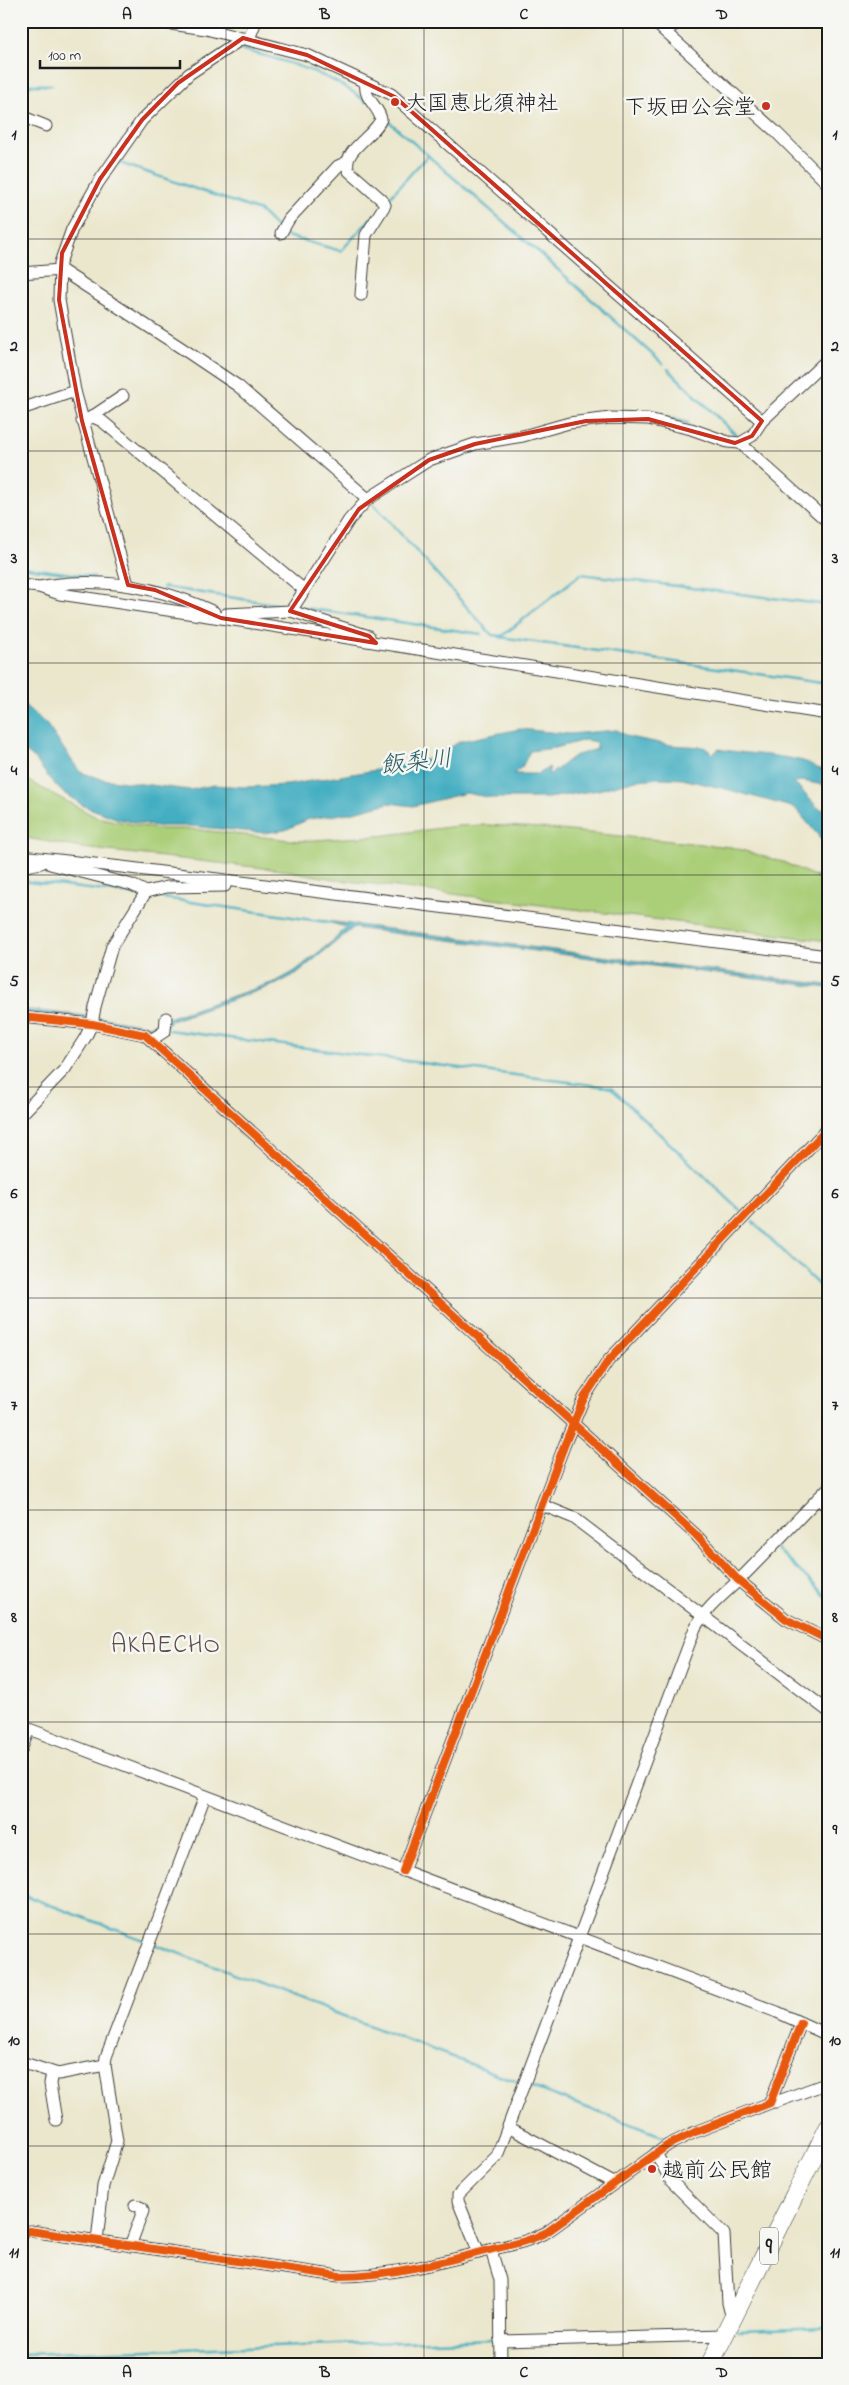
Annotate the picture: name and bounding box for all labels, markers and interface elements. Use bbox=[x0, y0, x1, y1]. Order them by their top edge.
text: A bbox=[122, 3, 132, 27]
text: B bbox=[319, 3, 331, 27]
text: C bbox=[520, 3, 529, 27]
text: D bbox=[715, 3, 728, 27]
scale bar bbox=[40, 38, 180, 70]
text: 100 m bbox=[48, 45, 81, 67]
place label: 大国恵比須神社 bbox=[405, 89, 559, 121]
place label: 下坂田公会堂 bbox=[624, 93, 756, 125]
marker: 大国恵比須神社 bbox=[389, 96, 401, 108]
marker: 下坂田公会堂 bbox=[760, 100, 772, 112]
text: 1 bbox=[11, 123, 17, 147]
text: 1 bbox=[832, 123, 838, 147]
text: 2 bbox=[9, 335, 18, 359]
text: 2 bbox=[830, 335, 839, 359]
text: 3 bbox=[10, 547, 18, 571]
text: 3 bbox=[831, 547, 839, 571]
water label: 飯梨川 bbox=[379, 742, 454, 785]
text: 4 bbox=[10, 759, 18, 783]
text: 4 bbox=[831, 759, 839, 783]
text: 5 bbox=[9, 970, 19, 994]
text: 5 bbox=[830, 970, 840, 994]
text: 6 bbox=[9, 1182, 18, 1206]
text: 6 bbox=[830, 1182, 839, 1206]
text: 7 bbox=[11, 1394, 18, 1418]
text: 7 bbox=[832, 1394, 839, 1418]
text: 8 bbox=[10, 1606, 17, 1630]
text: 8 bbox=[831, 1606, 838, 1630]
district label: AKAECHO bbox=[111, 1628, 221, 1664]
text: 9 bbox=[11, 1818, 17, 1842]
text: 9 bbox=[832, 1818, 838, 1842]
text: 10 bbox=[8, 2029, 20, 2053]
text: 10 bbox=[829, 2029, 841, 2053]
place label: 越前公民館 bbox=[662, 2156, 772, 2188]
marker: 越前公民館 bbox=[646, 2163, 658, 2175]
road number: 9 bbox=[760, 2228, 778, 2264]
text: 11 bbox=[9, 2241, 20, 2265]
text: 11 bbox=[830, 2241, 841, 2265]
text: A bbox=[122, 2361, 132, 2385]
text: B bbox=[319, 2361, 331, 2385]
text: C bbox=[520, 2361, 529, 2385]
text: D bbox=[715, 2361, 728, 2385]

